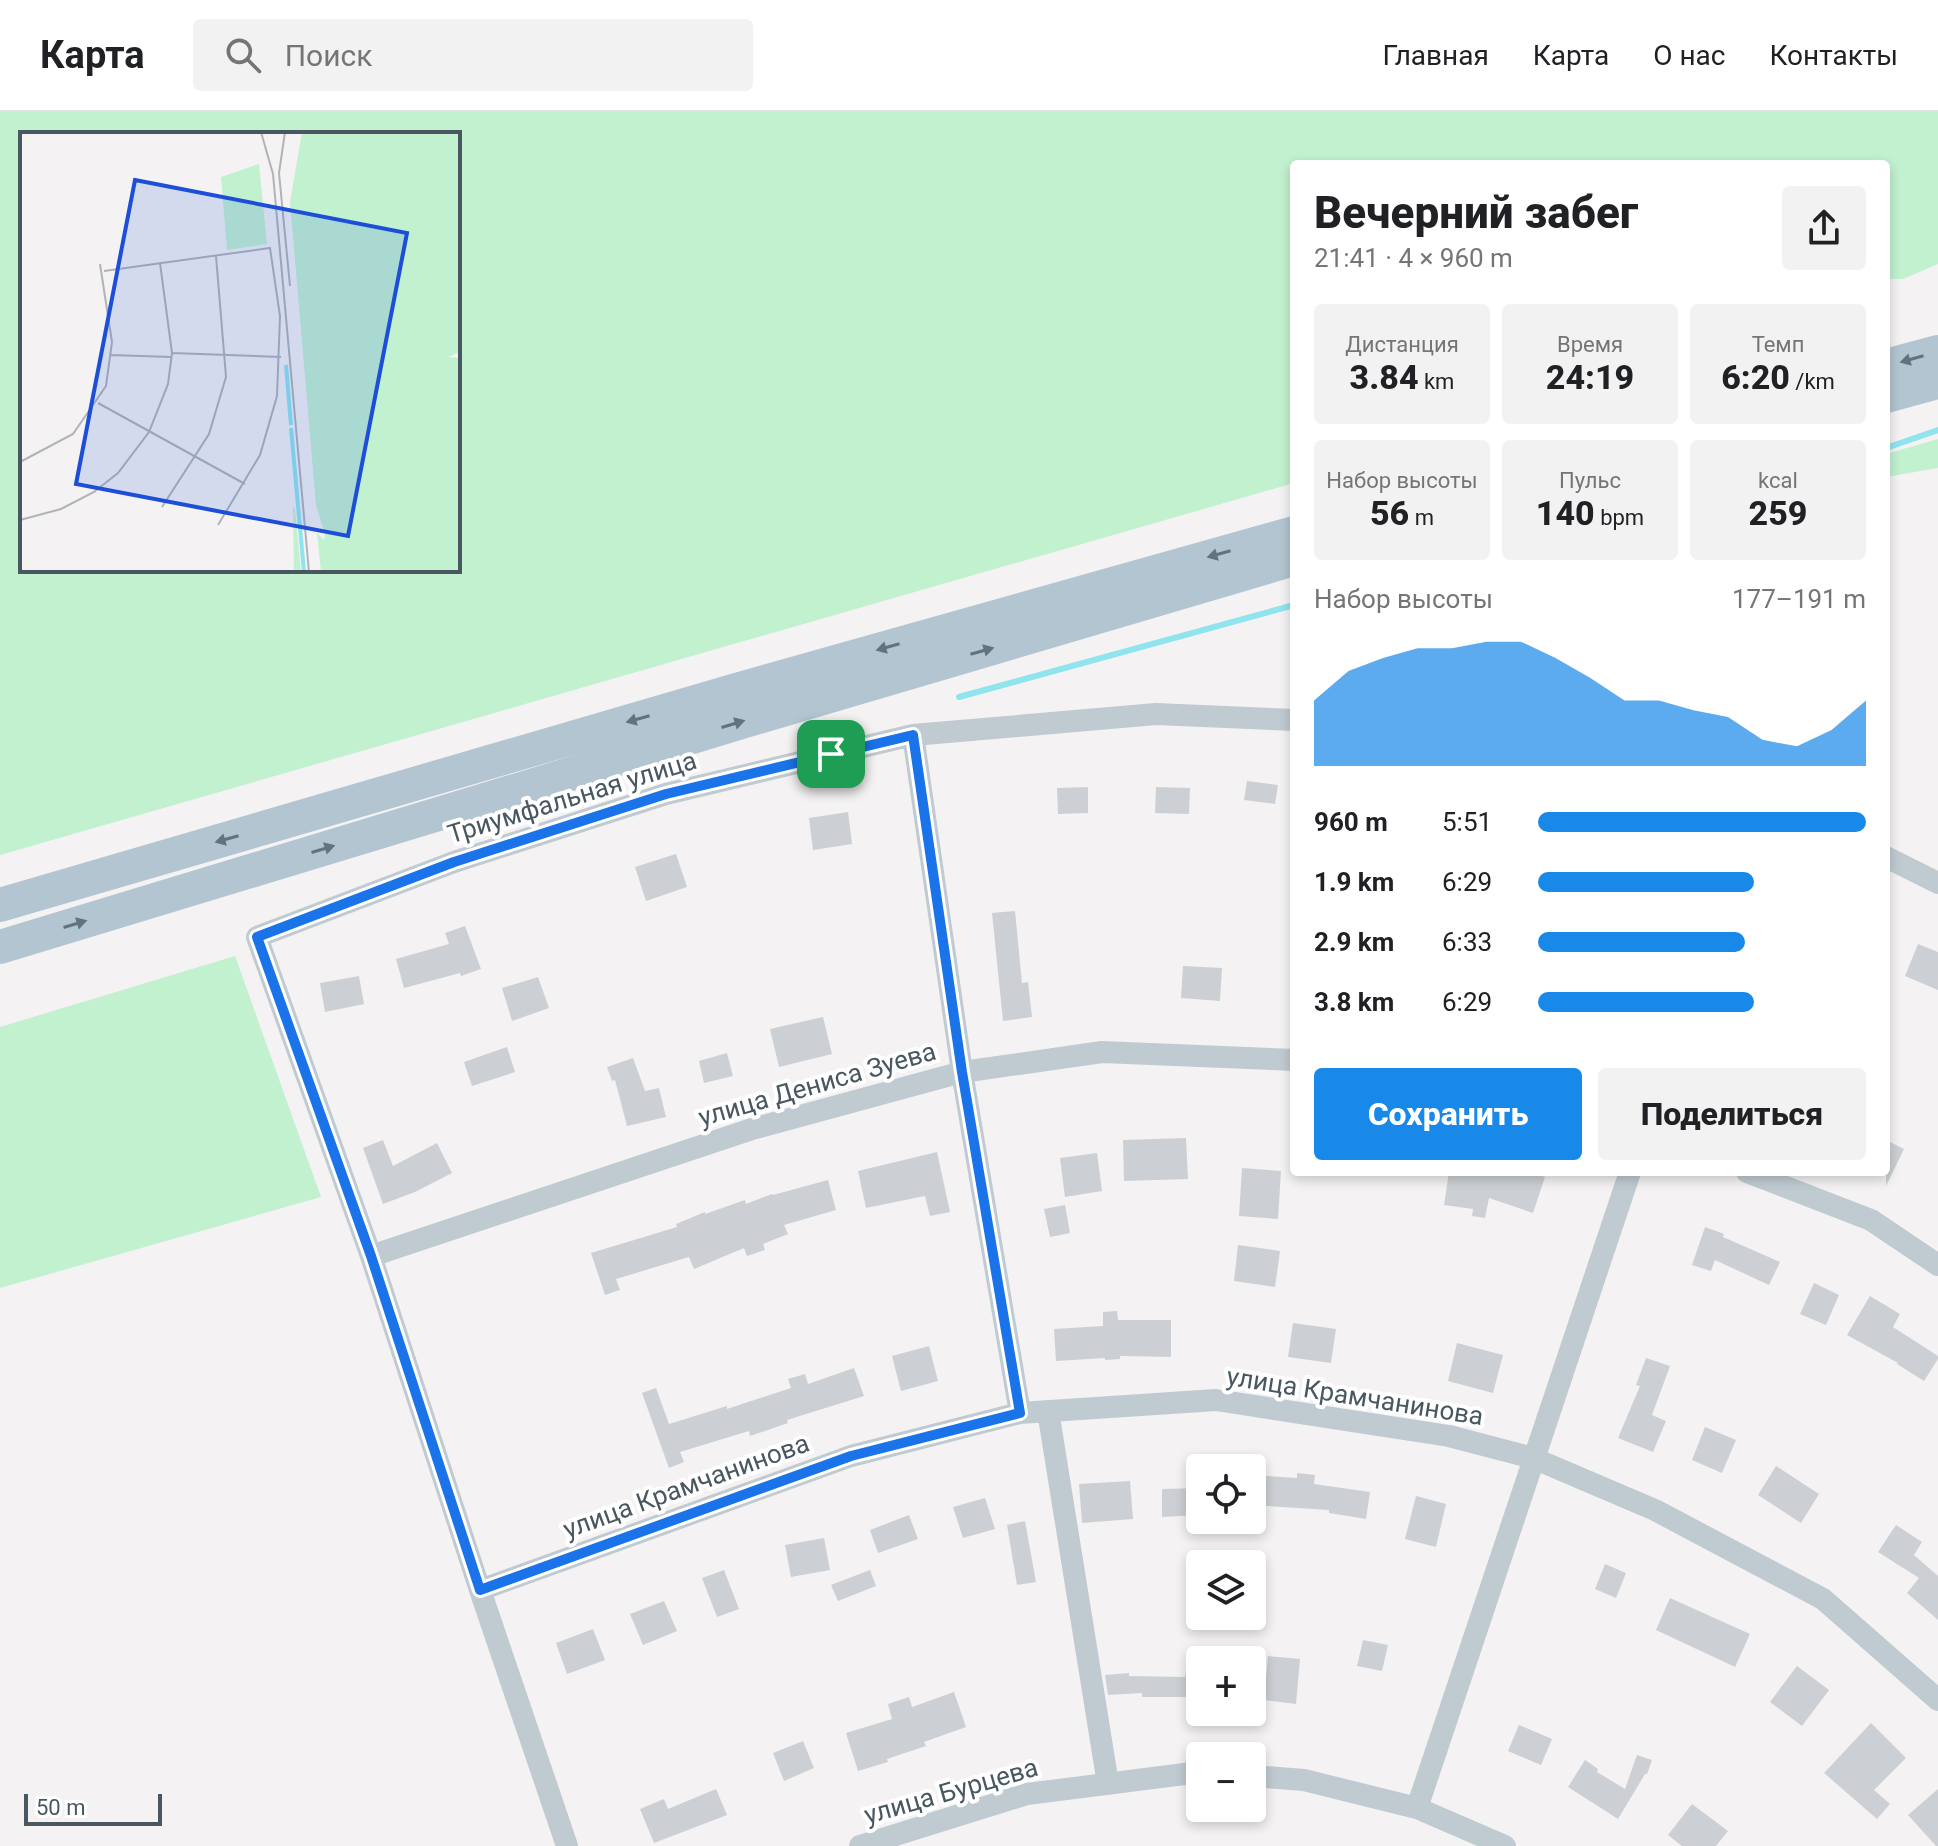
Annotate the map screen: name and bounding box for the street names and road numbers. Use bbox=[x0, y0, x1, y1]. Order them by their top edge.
street label: Триумфальная улица bbox=[444, 745, 700, 849]
street label: улица Дениса Зуева bbox=[695, 1036, 939, 1132]
street label: улица Крамчанинова bbox=[1225, 1361, 1485, 1431]
street label: улица Крамчанинова bbox=[559, 1428, 813, 1544]
street label: улица Бурцева bbox=[861, 1752, 1041, 1830]

